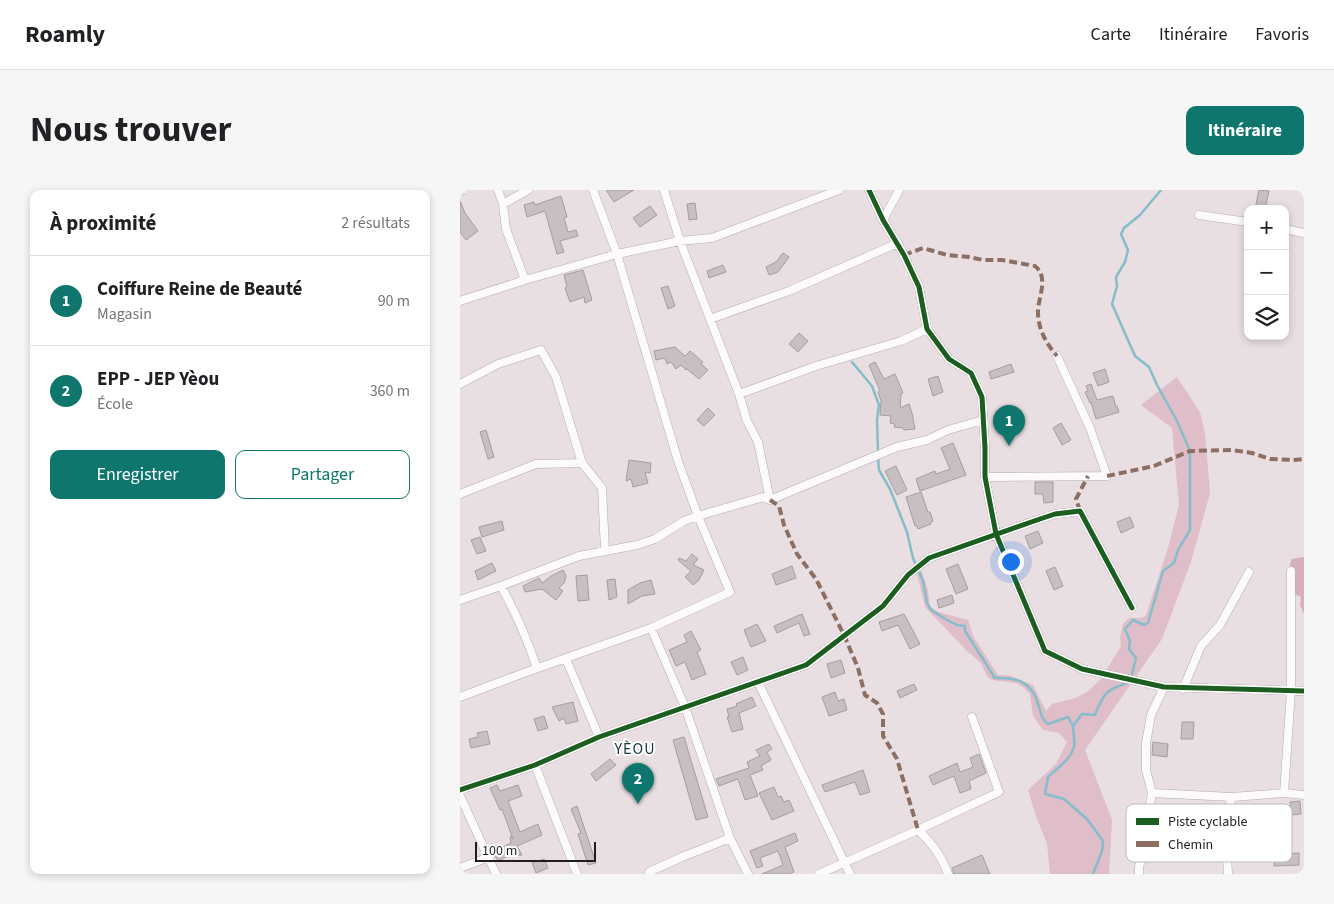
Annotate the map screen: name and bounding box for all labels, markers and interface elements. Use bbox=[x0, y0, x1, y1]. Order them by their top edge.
text: Roamly bbox=[25, 17, 105, 52]
text: Carte bbox=[1091, 22, 1131, 47]
text: Itinéraire bbox=[1159, 22, 1227, 47]
text: Favoris bbox=[1255, 22, 1309, 47]
text: Nous trouver bbox=[30, 105, 231, 155]
button: Itinéraire bbox=[1186, 106, 1304, 155]
map controls bbox=[1244, 205, 1289, 340]
button: + bbox=[1244, 205, 1289, 250]
text: À proximité bbox=[50, 208, 156, 238]
text: 2 résultats bbox=[341, 212, 410, 234]
button: − bbox=[1244, 250, 1289, 295]
text: Coiffure Reine de Beauté bbox=[97, 276, 302, 303]
text: 1 bbox=[62, 290, 70, 312]
text: 90 m bbox=[378, 290, 410, 312]
button: layers bbox=[1244, 295, 1289, 340]
text: Magasin bbox=[97, 303, 152, 325]
text: EPP - JEP Yèou bbox=[97, 366, 219, 393]
text: 2 bbox=[62, 380, 70, 402]
text: 360 m bbox=[370, 380, 410, 402]
text: École bbox=[97, 393, 133, 415]
pin: 1 bbox=[993, 405, 1025, 446]
button: Enregistrer bbox=[50, 450, 225, 499]
button: Partager bbox=[235, 450, 410, 499]
your location bbox=[998, 549, 1024, 575]
district label: YÈOU bbox=[614, 738, 656, 760]
pin: 2 bbox=[622, 763, 654, 804]
legend bbox=[1126, 804, 1292, 862]
text: Piste cyclable bbox=[1168, 812, 1248, 832]
text: Chemin bbox=[1168, 835, 1213, 855]
scale bar bbox=[475, 839, 596, 862]
text: 100 m bbox=[482, 841, 517, 861]

